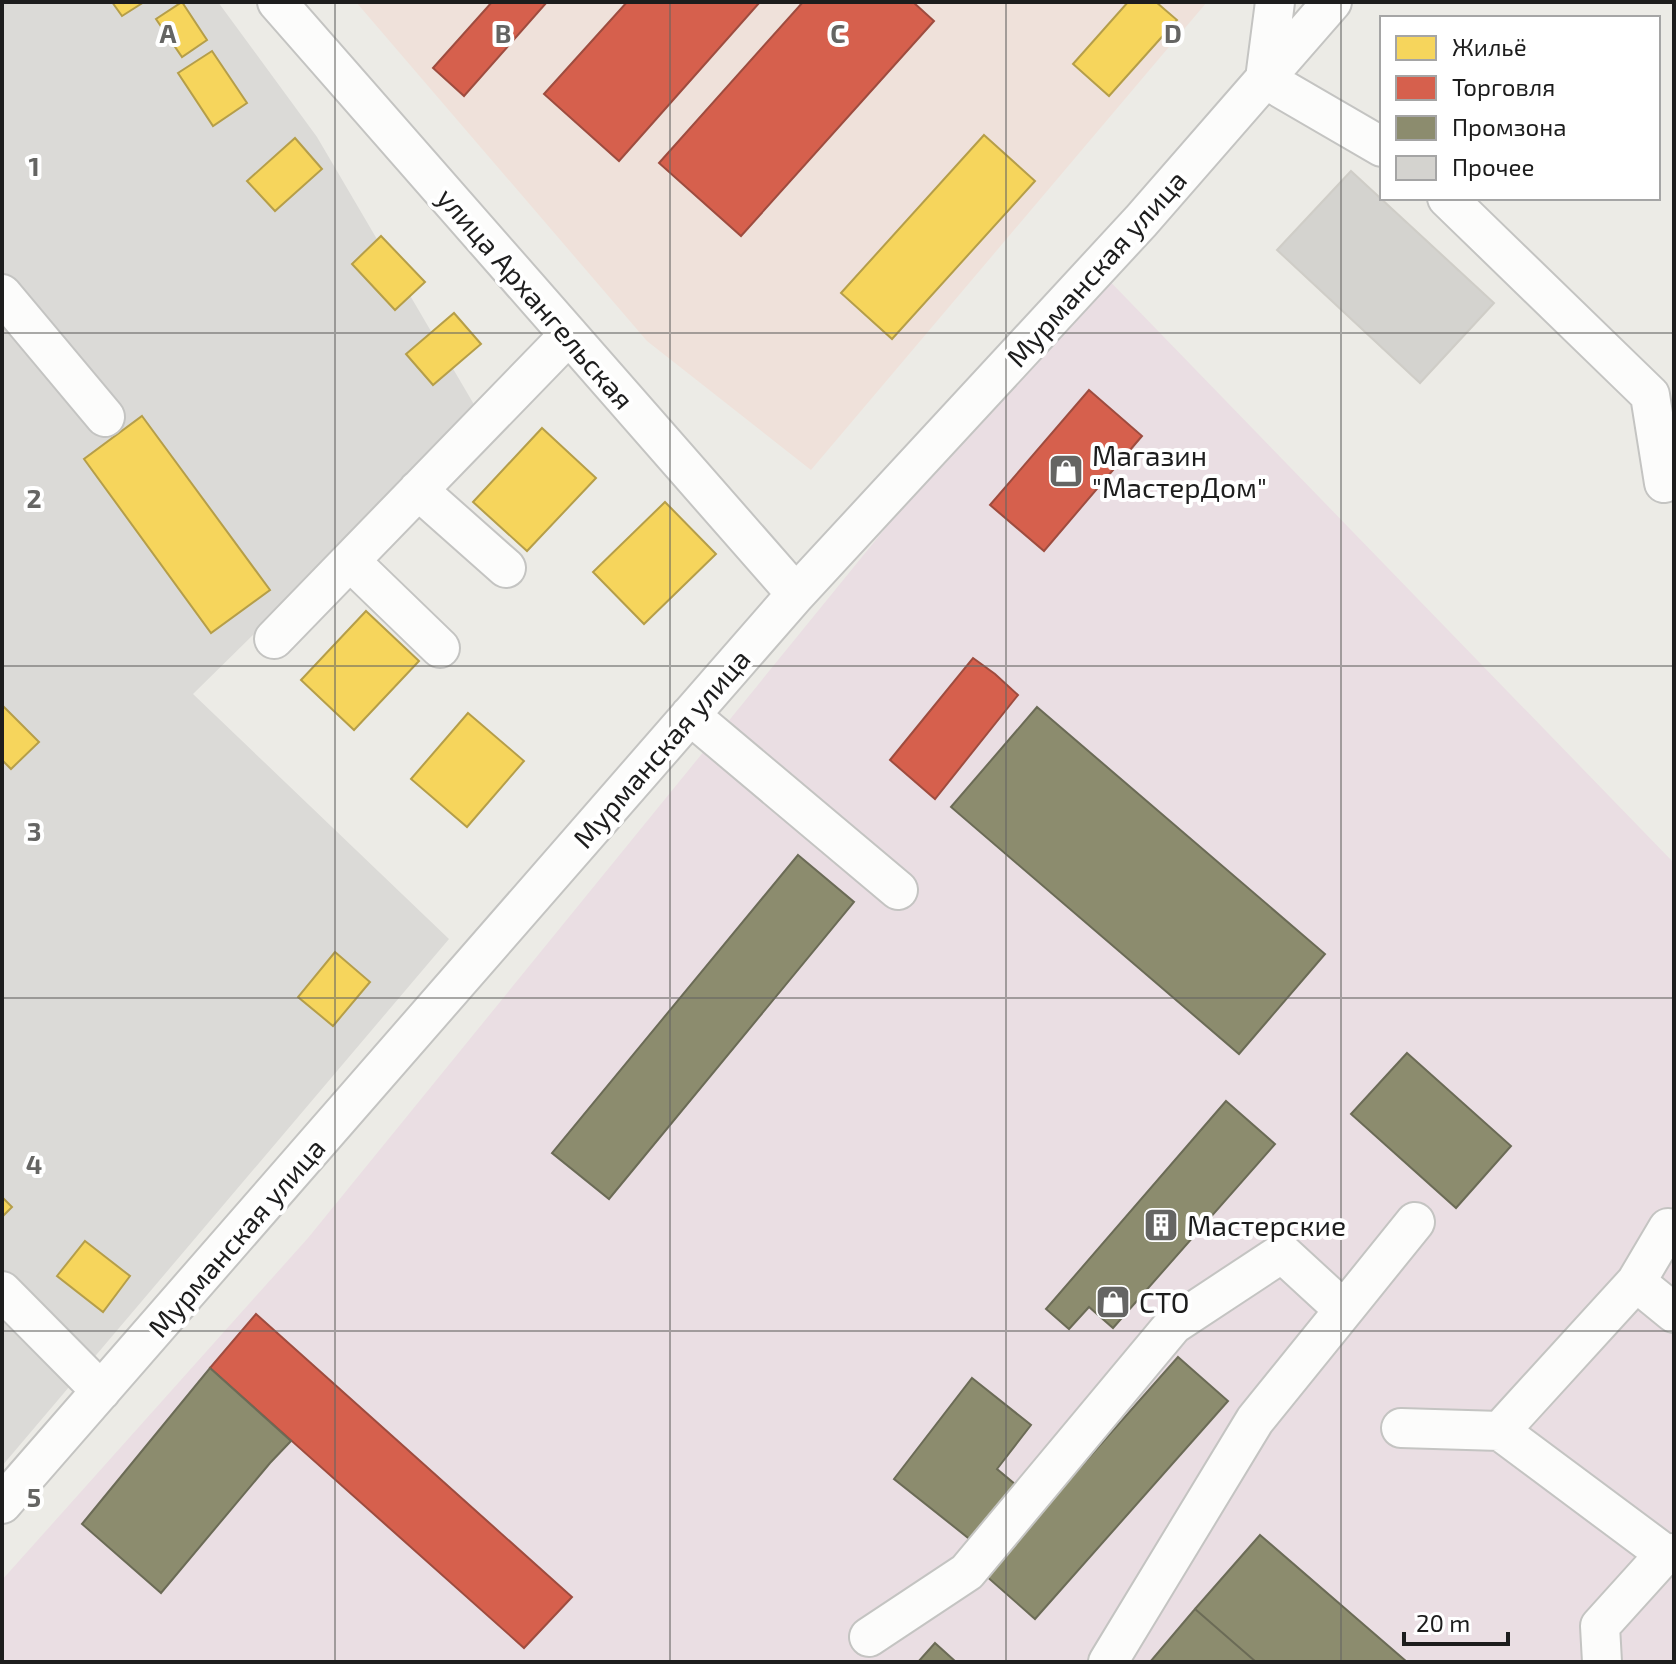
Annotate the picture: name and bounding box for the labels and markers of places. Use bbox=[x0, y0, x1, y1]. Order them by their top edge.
place label: Магазин "МастерДом" bbox=[1092, 438, 1267, 504]
shop icon: Магазин "МастерДом" bbox=[1047, 452, 1085, 490]
building icon: Мастерские bbox=[1142, 1206, 1180, 1244]
place label: Мастерские bbox=[1187, 1208, 1346, 1242]
shop icon: СТО bbox=[1094, 1283, 1132, 1321]
place label: СТО bbox=[1139, 1285, 1190, 1319]

